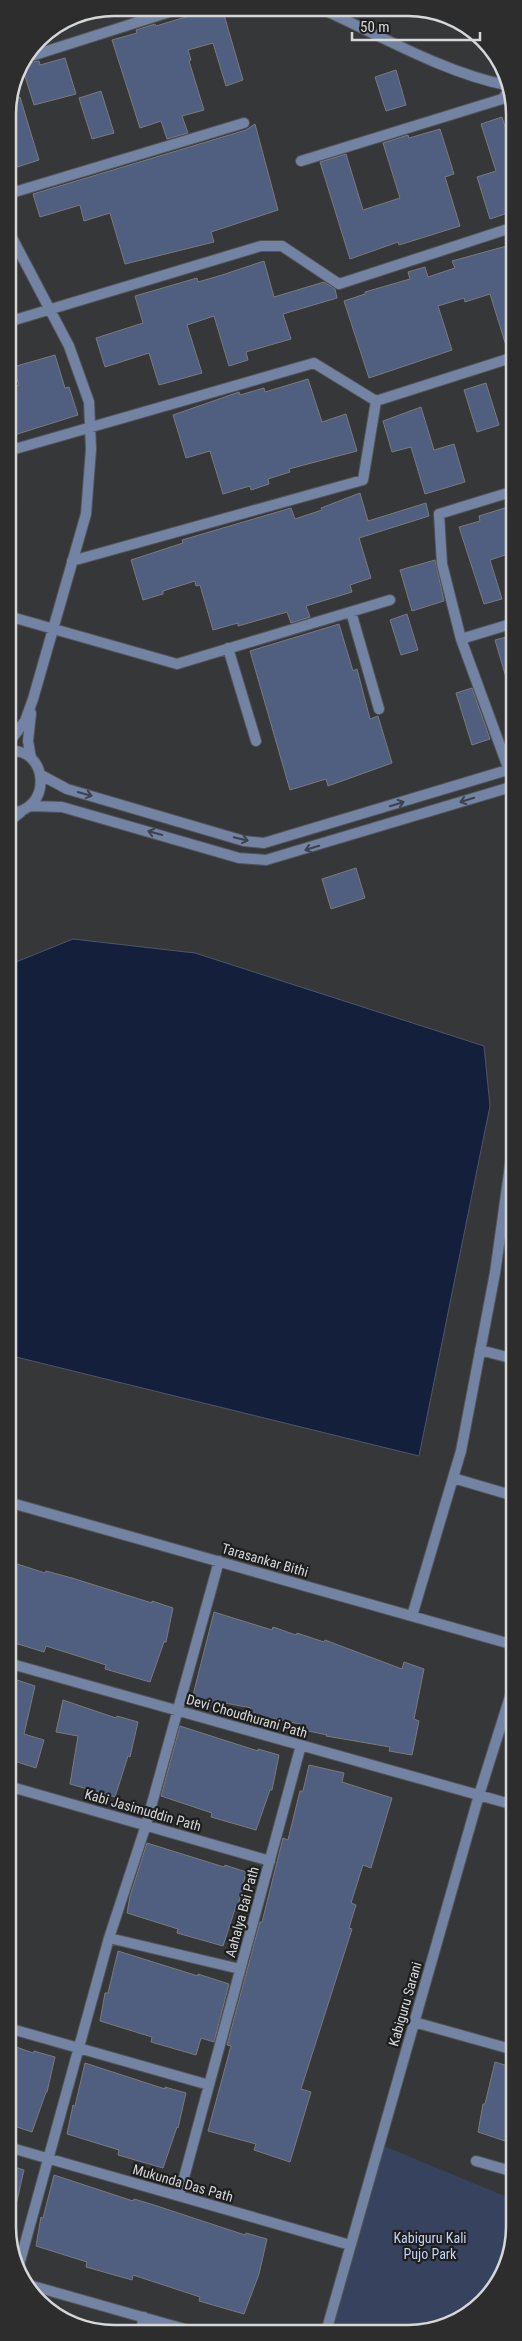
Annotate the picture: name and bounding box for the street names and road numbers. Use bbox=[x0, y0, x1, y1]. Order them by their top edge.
street label: Tarasankar Bithi bbox=[220, 1540, 310, 1580]
street label: Devi Choudhurani Path bbox=[185, 1691, 309, 1741]
street label: Kabi Jasimuddin Path bbox=[83, 1786, 203, 1834]
street label: Aahalya Bai Path bbox=[222, 1865, 262, 1959]
street label: Kabiguru Sarani bbox=[385, 1960, 425, 2048]
street label: Mukunda Das Path bbox=[131, 2161, 235, 2205]

